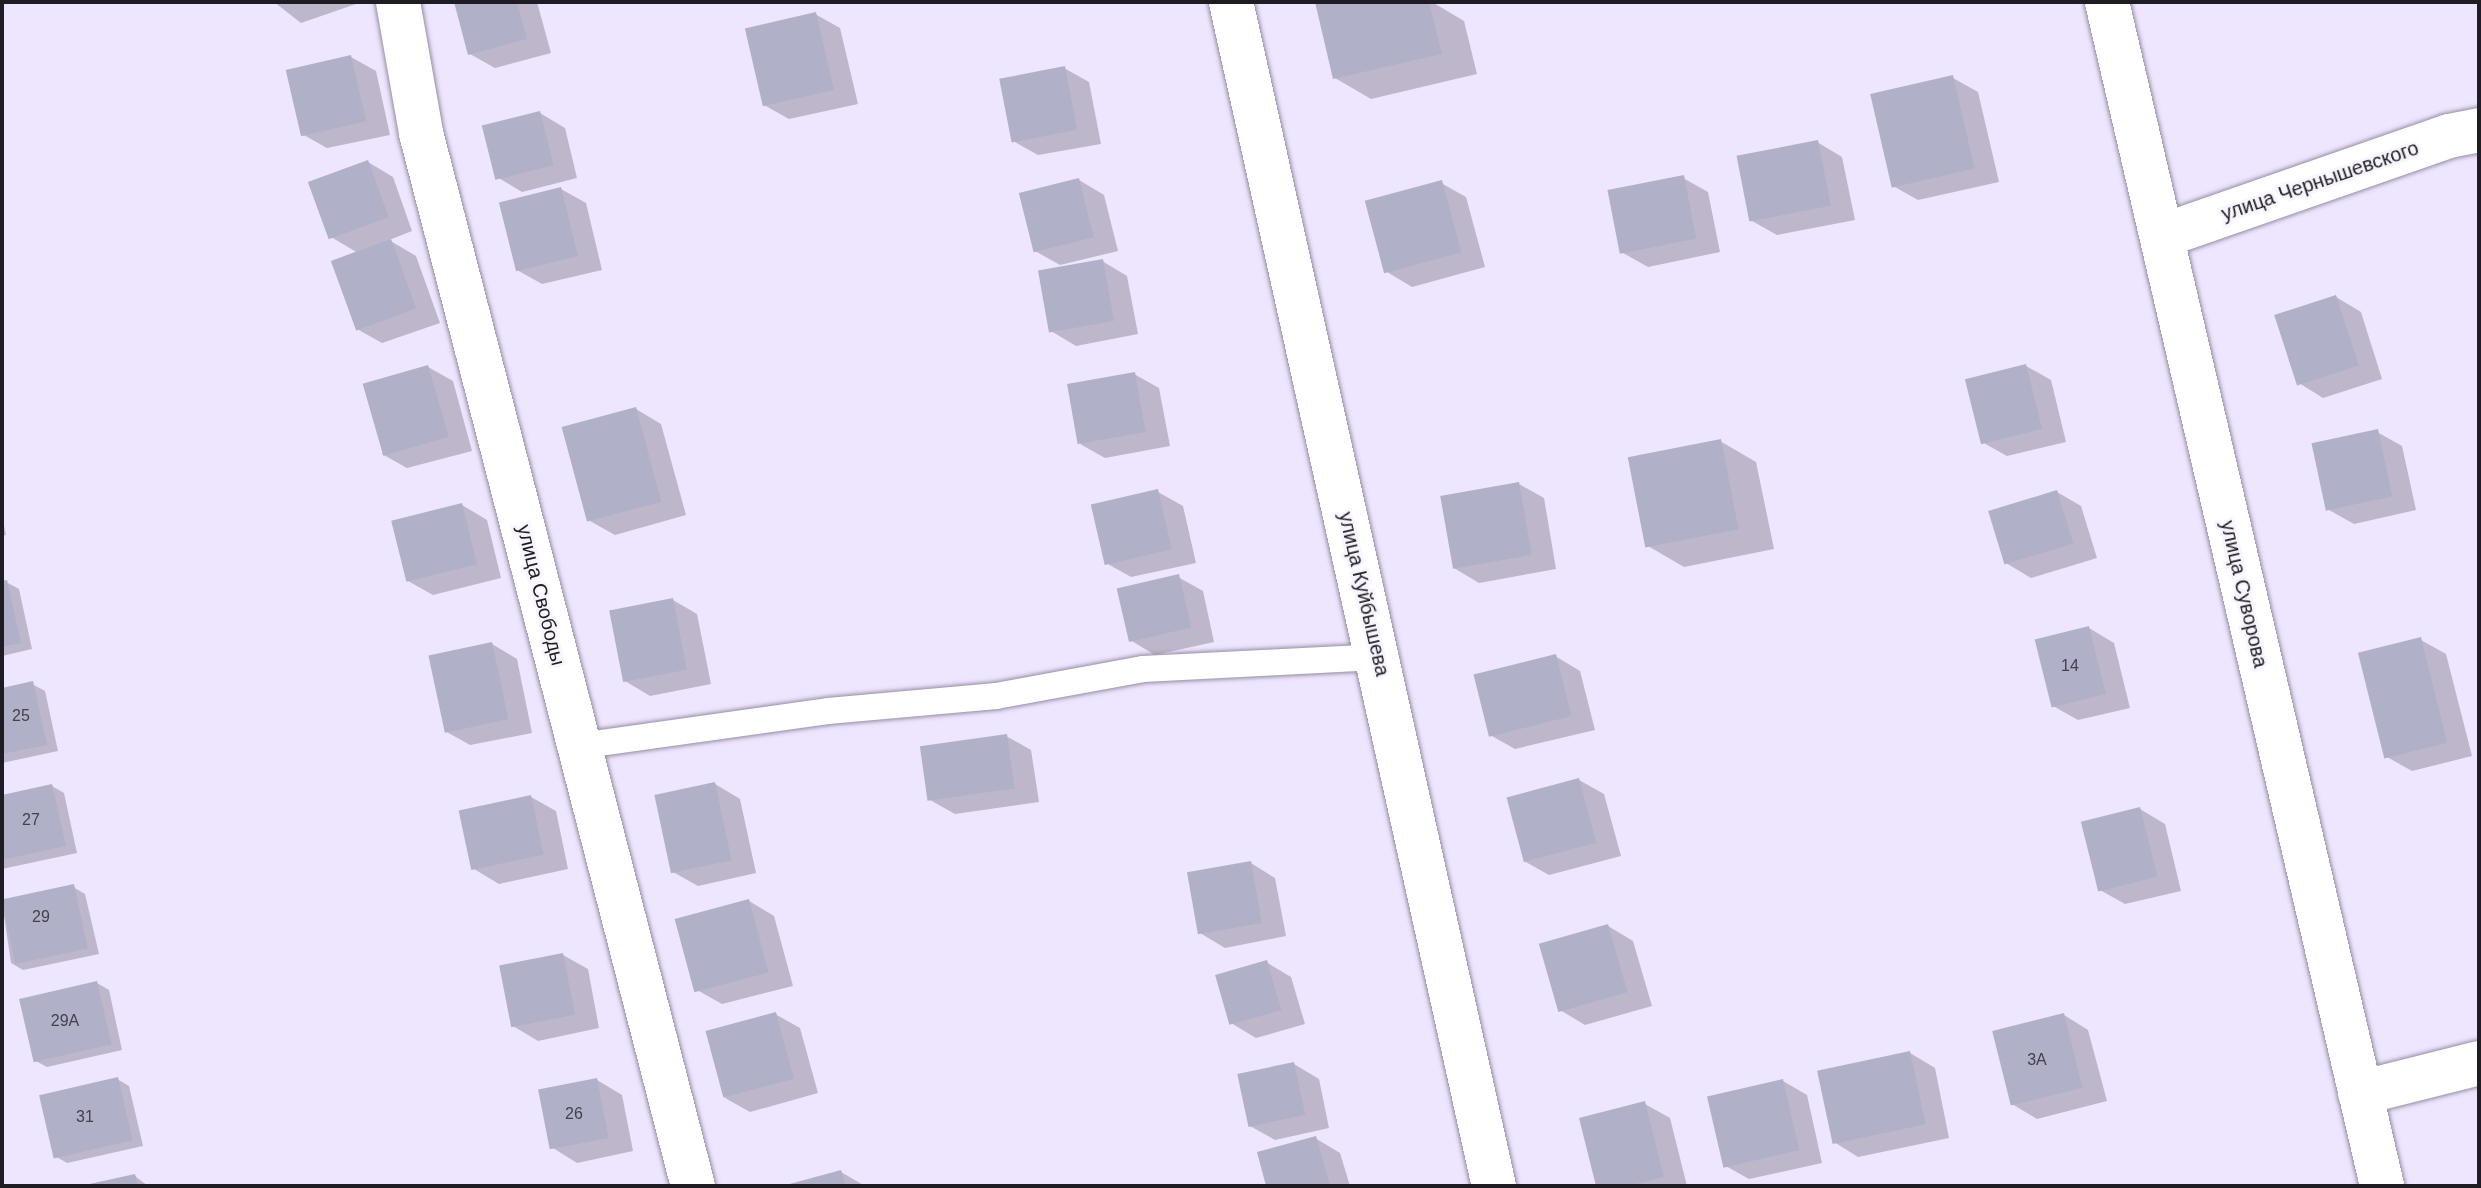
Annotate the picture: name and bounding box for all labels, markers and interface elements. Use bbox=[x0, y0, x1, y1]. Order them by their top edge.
street label: улица Чернышевского bbox=[2218, 136, 2422, 226]
street label: улица Куйбышева bbox=[1333, 510, 1395, 678]
street label: улица Суворова bbox=[2215, 518, 2273, 670]
street label: улица Свободы bbox=[512, 522, 570, 668]
house number: 14 bbox=[2061, 656, 2079, 676]
house number: 25 bbox=[12, 706, 30, 726]
house number: 27 bbox=[22, 810, 40, 830]
house number: 29 bbox=[32, 907, 50, 927]
house number: 29А bbox=[51, 1011, 79, 1031]
house number: 3А bbox=[2027, 1050, 2047, 1070]
house number: 26 bbox=[565, 1104, 583, 1124]
house number: 31 bbox=[76, 1107, 94, 1127]

